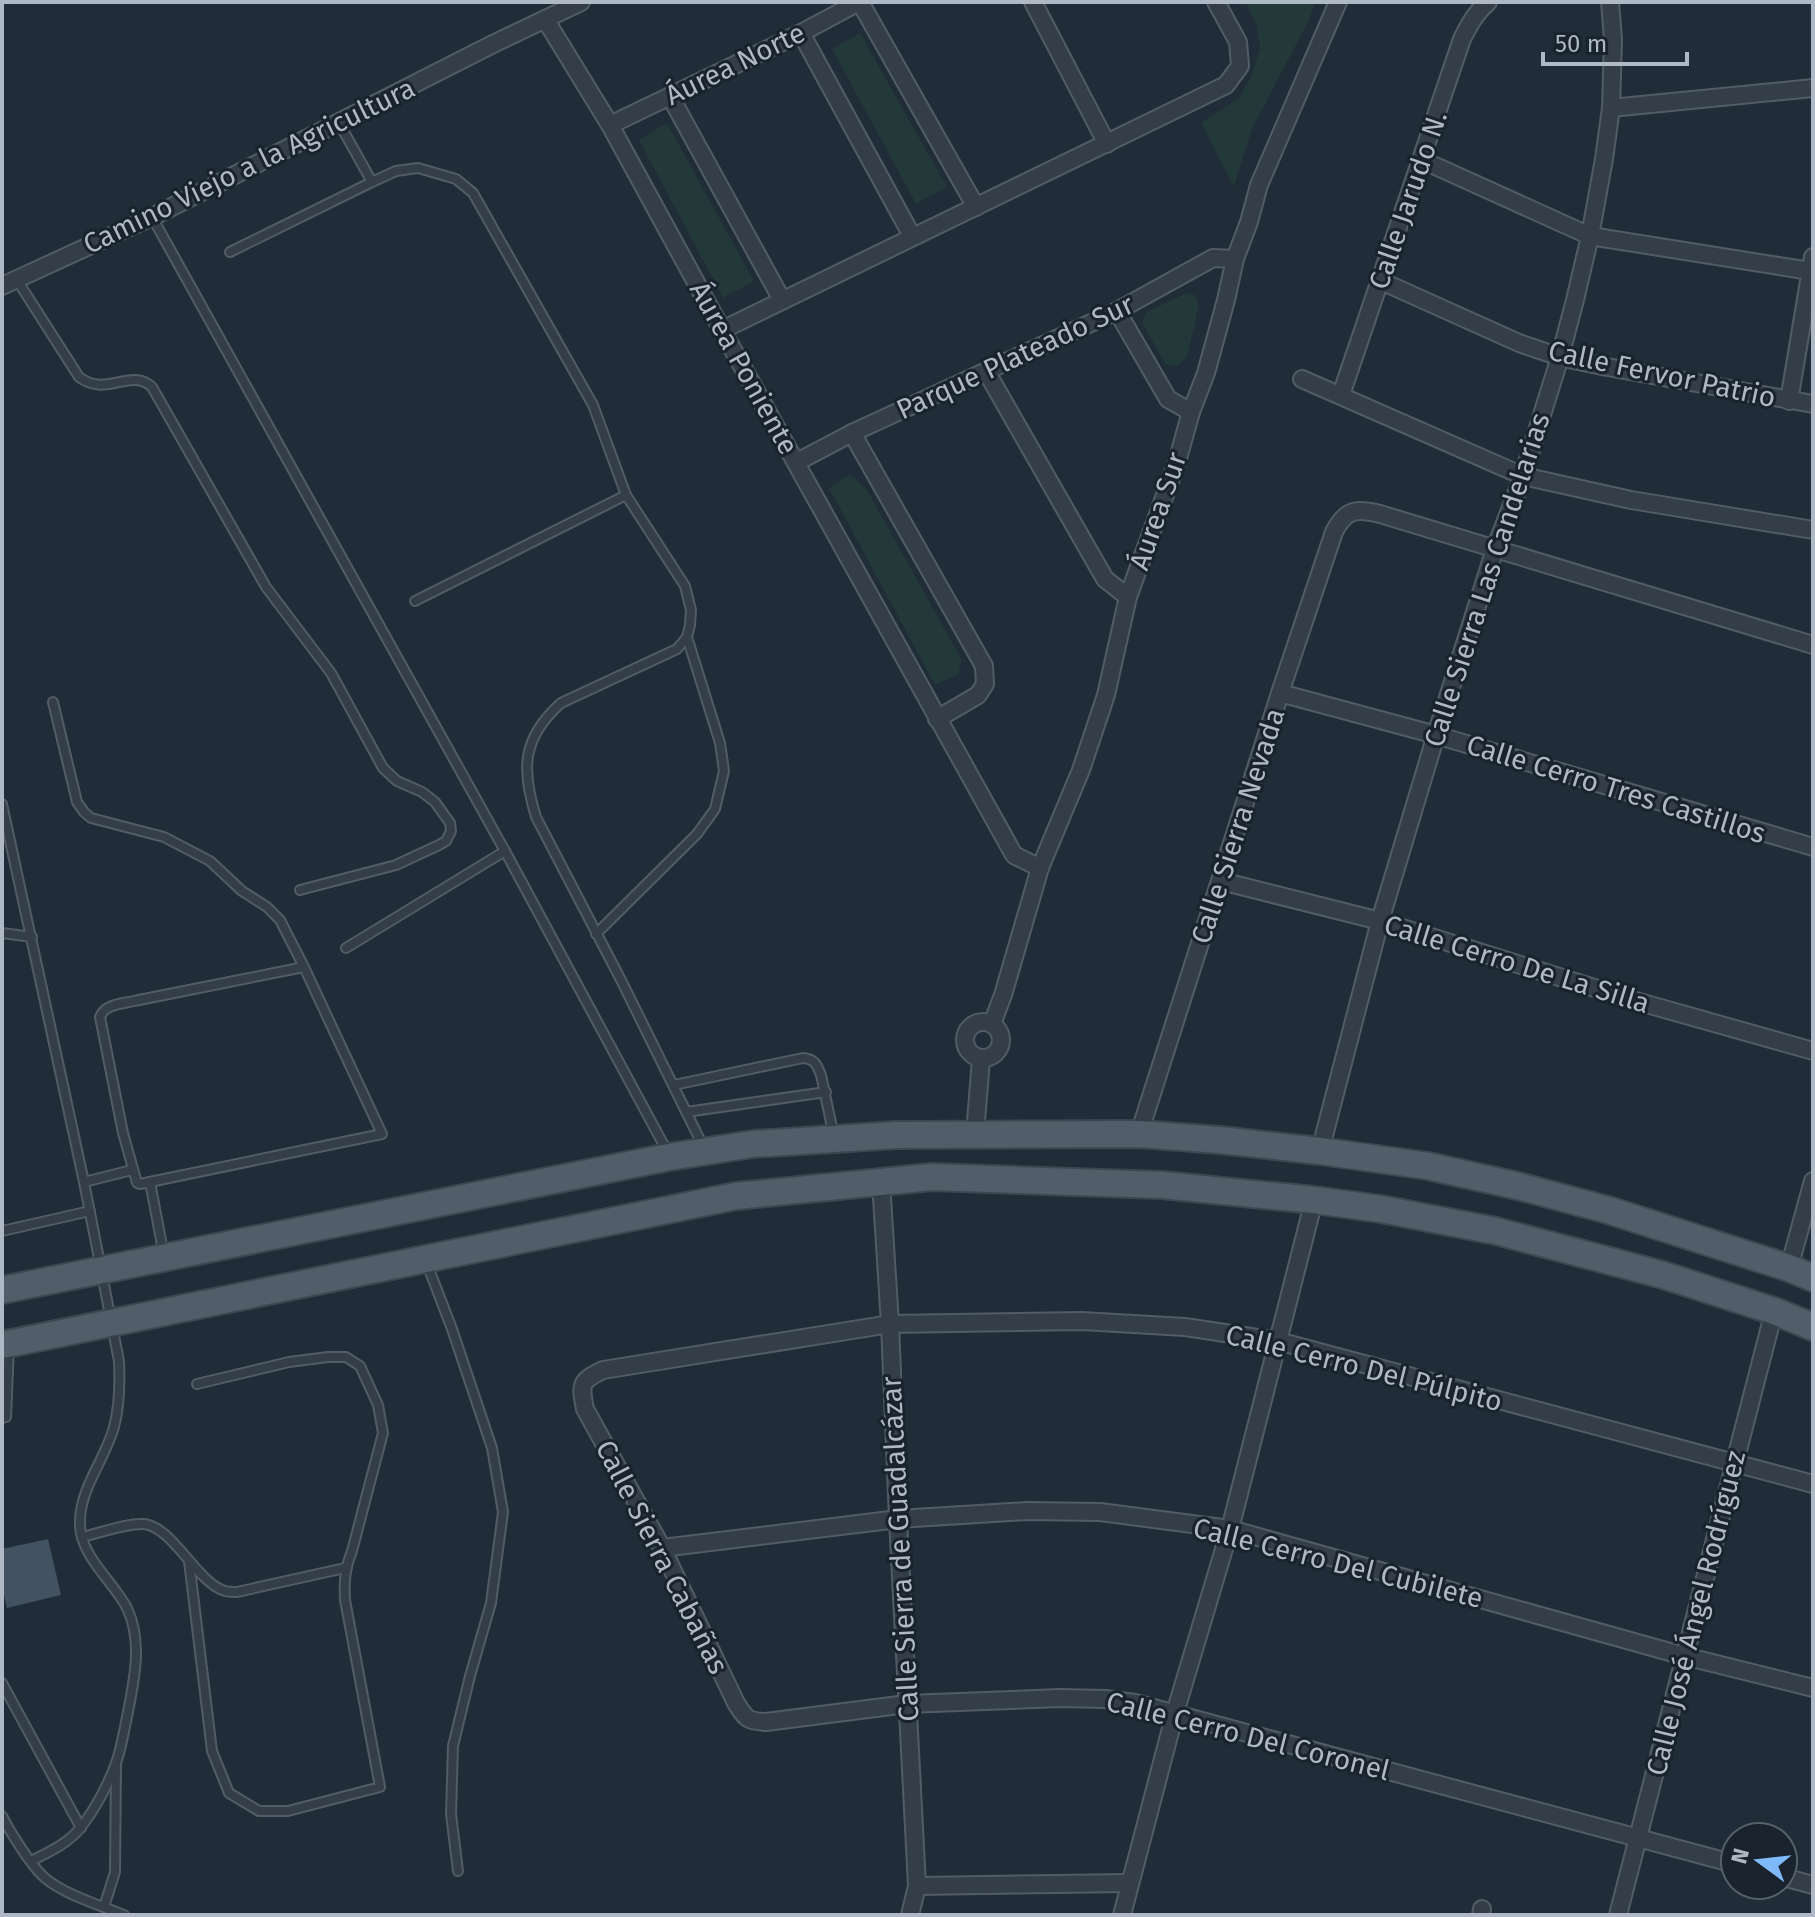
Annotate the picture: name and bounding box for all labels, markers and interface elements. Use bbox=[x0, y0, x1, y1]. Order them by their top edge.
street label: Áurea Norte bbox=[660, 16, 810, 112]
scale bar bbox=[1543, 16, 1687, 66]
text: 50 m bbox=[1555, 30, 1607, 58]
street label: Camino Viejo a la Agricultura bbox=[78, 71, 420, 261]
street label: Calle Jarudo N. bbox=[1362, 106, 1454, 294]
street label: Áurea Poniente bbox=[683, 276, 805, 460]
street label: Parque Plateado Sur bbox=[891, 288, 1139, 426]
street label: Calle Fervor Patrio bbox=[1545, 334, 1779, 414]
street label: Calle Sierra Las Candelarias bbox=[1417, 409, 1557, 751]
street label: Áurea Sur bbox=[1122, 448, 1194, 574]
street label: Calle Sierra Nevada bbox=[1184, 704, 1292, 948]
street label: Calle Cerro Tres Castillos bbox=[1463, 728, 1769, 850]
street label: Calle Cerro De La Silla bbox=[1380, 908, 1654, 1020]
street label: Calle Cerro Del Púlpito bbox=[1222, 1318, 1506, 1418]
street label: Calle Sierra de Guadalcázar bbox=[874, 1375, 926, 1722]
street label: Calle Sierra Cabañas bbox=[589, 1435, 735, 1679]
street label: Calle José Ángel Rodríguez bbox=[1640, 1447, 1752, 1779]
street label: Calle Cerro Del Cubilete bbox=[1190, 1511, 1486, 1615]
street label: Calle Cerro Del Coronel bbox=[1103, 1685, 1393, 1787]
north arrow bbox=[1719, 1821, 1799, 1901]
text: N bbox=[1725, 1845, 1755, 1866]

